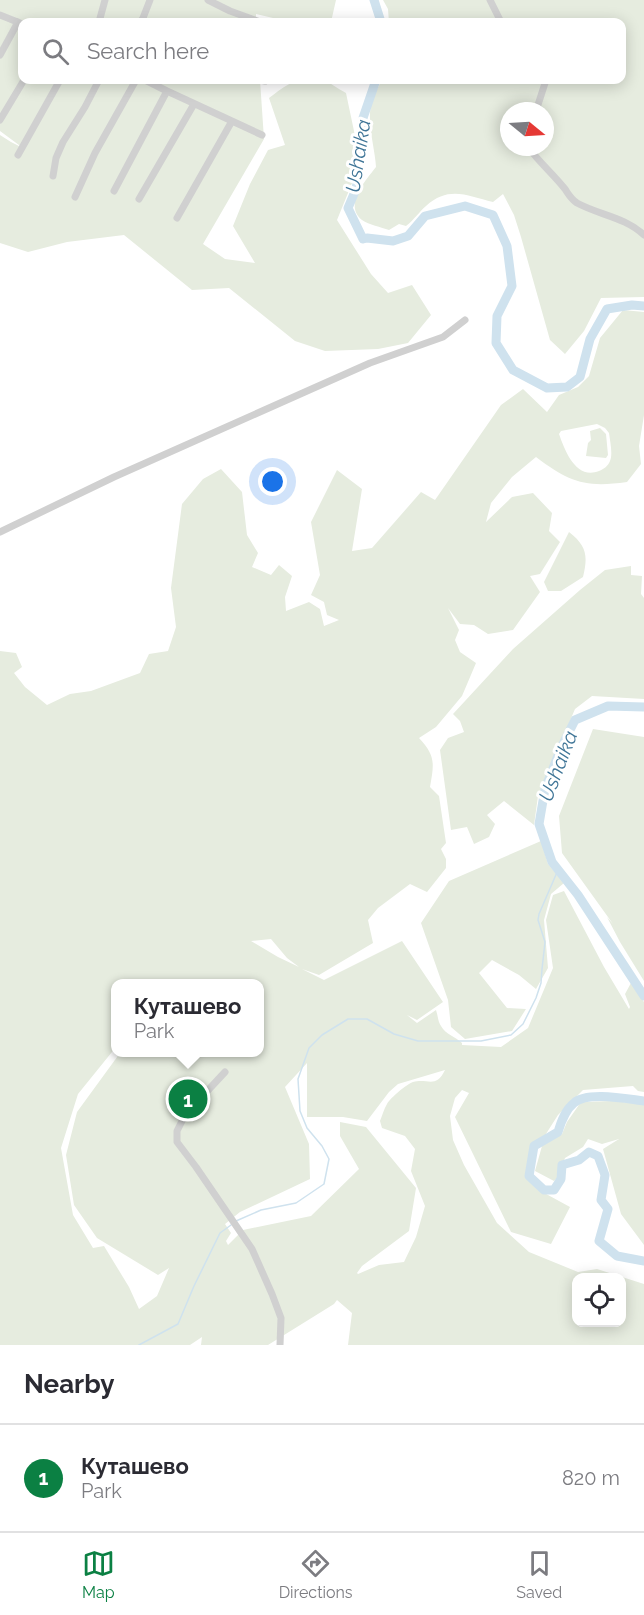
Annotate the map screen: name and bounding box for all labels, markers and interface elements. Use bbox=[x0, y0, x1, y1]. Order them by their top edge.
search box bbox=[18, 18, 626, 84]
icon: search bbox=[39, 35, 72, 68]
text: Search here bbox=[87, 38, 209, 64]
north arrow bbox=[500, 102, 554, 156]
water label: Ushaika bbox=[340, 118, 376, 194]
your location bbox=[258, 467, 287, 496]
water label: Ushaika bbox=[534, 727, 582, 805]
popup bbox=[111, 979, 264, 1057]
text: Куташево bbox=[134, 993, 241, 1019]
text: Park bbox=[134, 1019, 174, 1043]
pin: 1 bbox=[168, 1076, 207, 1122]
map controls bbox=[572, 1273, 626, 1327]
button: locate bbox=[572, 1273, 626, 1327]
text: Nearby bbox=[24, 1369, 114, 1399]
text: Куташево bbox=[81, 1453, 189, 1479]
text: 1 bbox=[39, 1466, 48, 1490]
text: 820 m bbox=[562, 1466, 620, 1490]
text: Park bbox=[81, 1479, 122, 1503]
tab: Map bbox=[82, 1547, 115, 1602]
tab: Directions bbox=[279, 1547, 353, 1602]
tab: Saved bbox=[516, 1547, 562, 1602]

